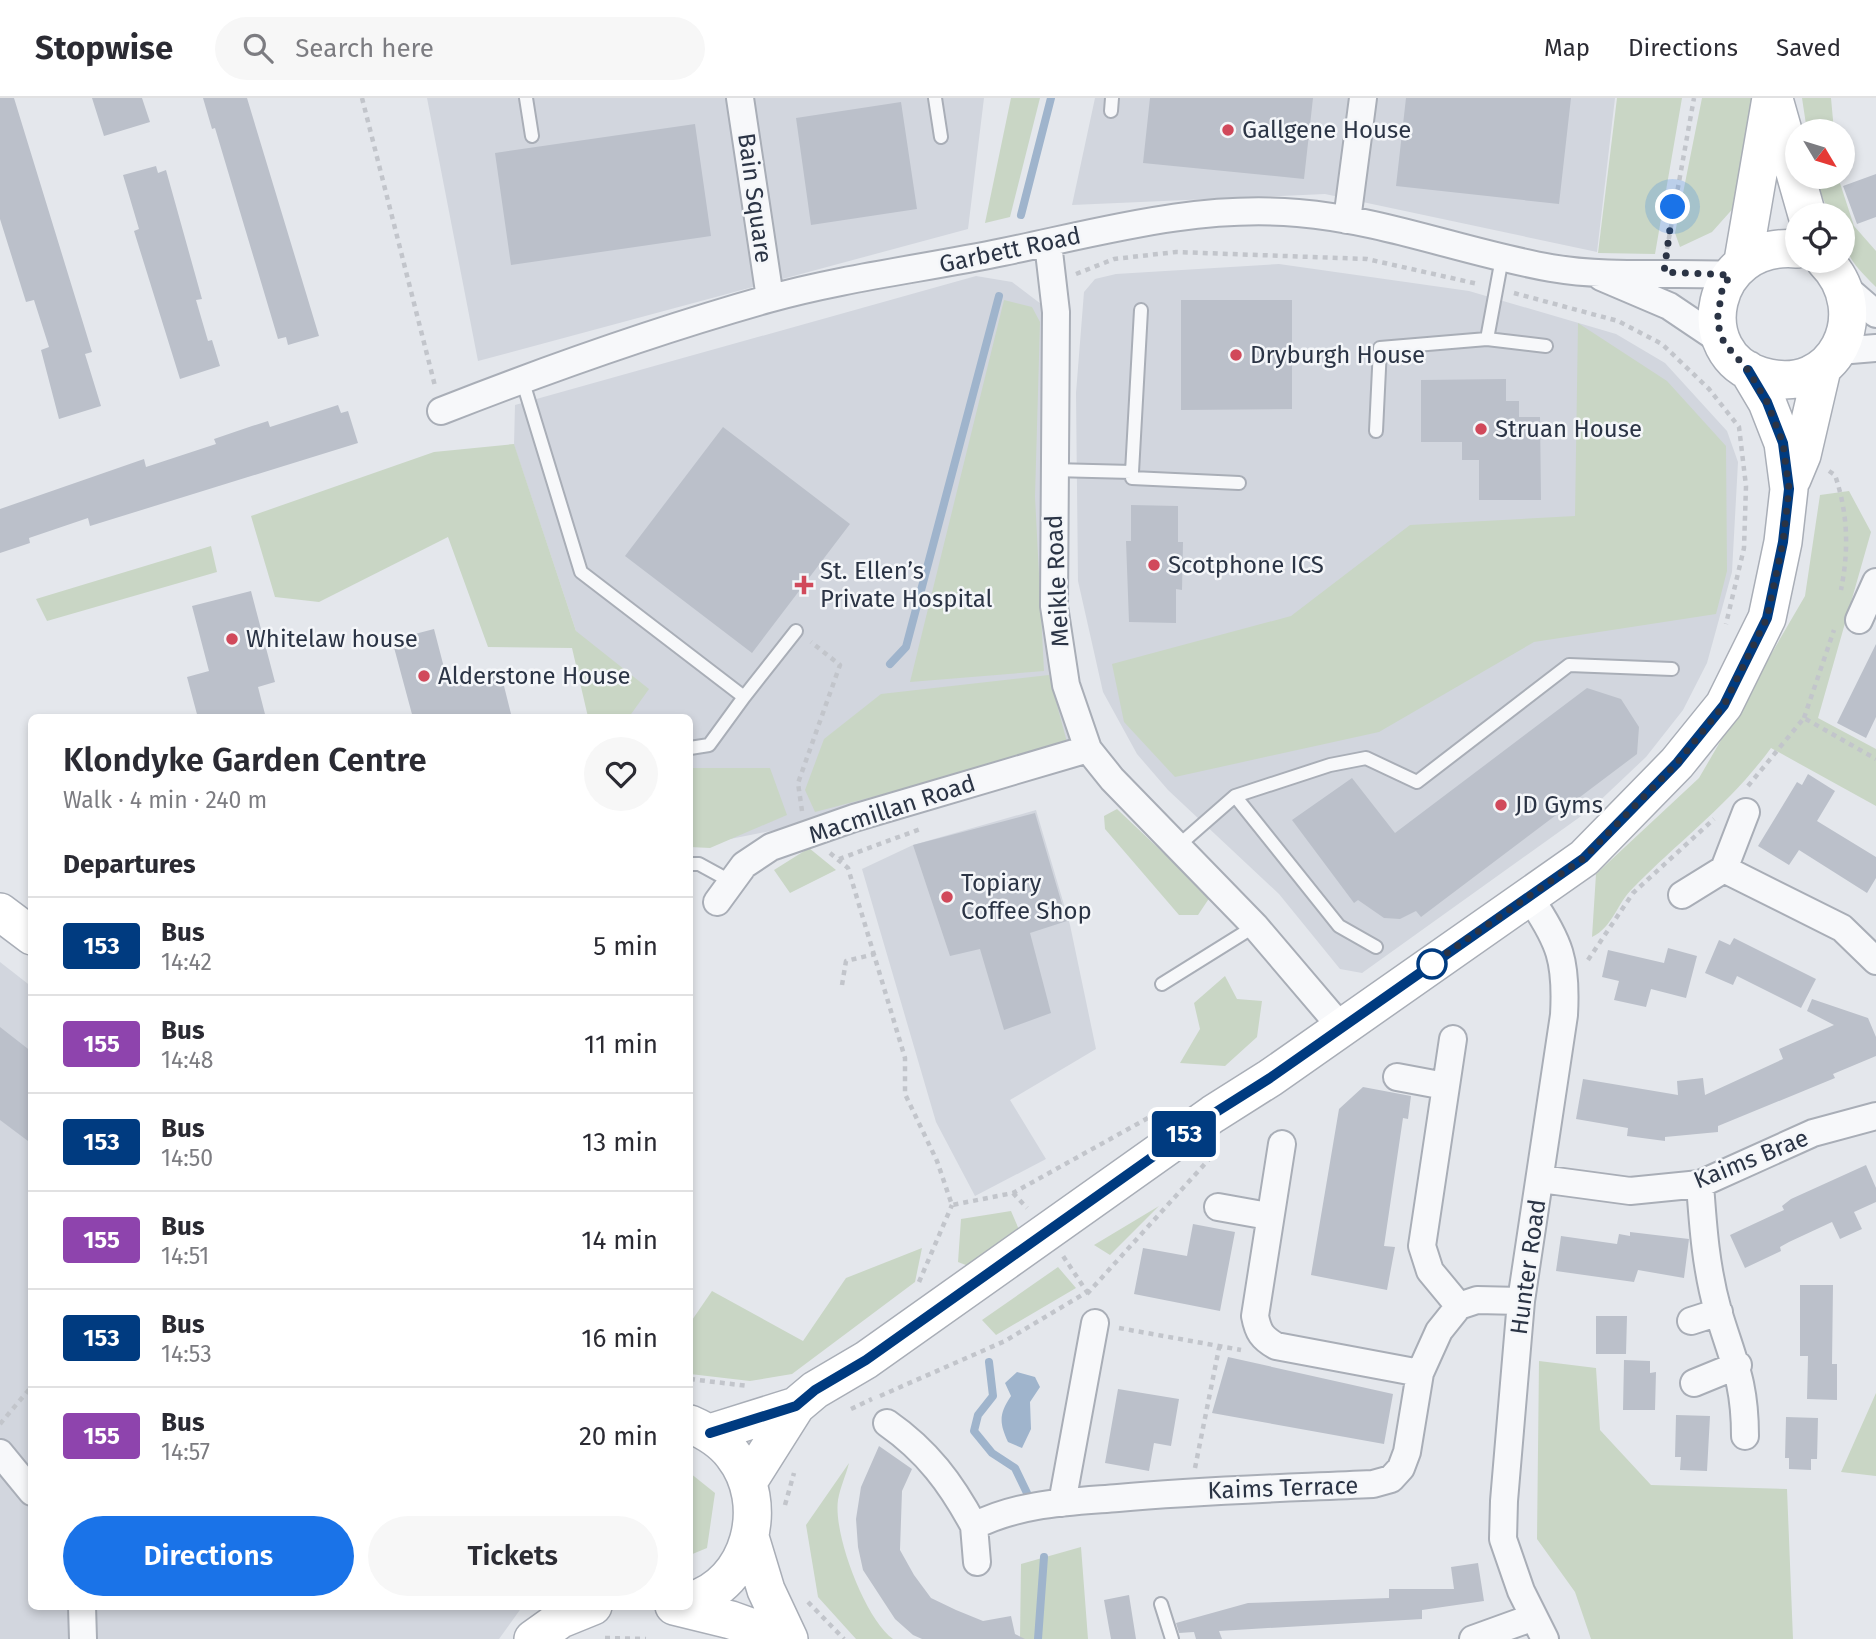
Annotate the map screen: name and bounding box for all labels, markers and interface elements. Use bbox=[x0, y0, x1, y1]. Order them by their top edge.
search box bbox=[215, 17, 705, 80]
text: Stopwise bbox=[35, 28, 173, 68]
icon: search bbox=[239, 29, 277, 67]
text: Search here bbox=[295, 33, 434, 64]
text: Map bbox=[1544, 34, 1590, 62]
text: Directions bbox=[1628, 34, 1738, 62]
text: Saved bbox=[1776, 34, 1841, 62]
place label: Gallgene House bbox=[1242, 116, 1411, 144]
north arrow bbox=[1785, 119, 1855, 189]
map controls bbox=[1785, 119, 1855, 273]
marker: Gallgene House bbox=[1220, 122, 1236, 138]
street label: Bain Square bbox=[732, 131, 778, 265]
your location bbox=[1655, 189, 1690, 224]
button: locate bbox=[1785, 203, 1855, 273]
street label: Garbett Road bbox=[937, 221, 1083, 279]
place label: Dryburgh House bbox=[1250, 341, 1425, 369]
marker: Dryburgh House bbox=[1228, 347, 1244, 363]
place label: Struan House bbox=[1495, 415, 1642, 443]
marker: Struan House bbox=[1473, 421, 1489, 437]
street label: Meikle Road bbox=[1040, 514, 1074, 648]
place label: Scotphone ICS bbox=[1168, 551, 1324, 579]
place label: St. Ellen’s Private Hospital bbox=[820, 557, 993, 613]
marker: Scotphone ICS bbox=[1146, 557, 1162, 573]
marker: St. Ellen’s Private Hospital bbox=[794, 575, 814, 595]
place label: Whitelaw house bbox=[246, 625, 418, 653]
marker: Whitelaw house bbox=[224, 631, 240, 647]
place label: Alderstone House bbox=[438, 662, 631, 690]
marker: Alderstone House bbox=[416, 668, 432, 684]
button: heart bbox=[584, 737, 658, 811]
text: Klondyke Garden Centre bbox=[63, 740, 427, 780]
street label: Macmillan Road bbox=[805, 769, 979, 849]
text: Walk · 4 min · 240 m bbox=[63, 786, 267, 814]
place label: JD Gyms bbox=[1515, 791, 1603, 819]
marker: JD Gyms bbox=[1493, 797, 1509, 813]
text: Departures bbox=[63, 849, 196, 880]
place label: Topiary Coffee Shop bbox=[961, 869, 1092, 925]
marker: Topiary Coffee Shop bbox=[939, 889, 955, 905]
text: Bus bbox=[161, 917, 204, 948]
text: 5 min bbox=[593, 931, 658, 962]
text: 153 bbox=[83, 932, 120, 960]
text: 14:42 bbox=[161, 948, 212, 976]
unlabelled marker bbox=[1417, 949, 1447, 979]
text: Bus bbox=[161, 1015, 204, 1046]
text: 11 min bbox=[584, 1029, 658, 1060]
text: 155 bbox=[83, 1030, 120, 1058]
text: 14:48 bbox=[161, 1046, 214, 1074]
line badge: 153 bbox=[1144, 1111, 1224, 1157]
text: Bus bbox=[161, 1113, 204, 1144]
text: 153 bbox=[1166, 1120, 1202, 1148]
street label: Kaims Brae bbox=[1690, 1123, 1812, 1195]
text: 13 min bbox=[582, 1127, 658, 1158]
text: 153 bbox=[83, 1128, 120, 1156]
text: 14:50 bbox=[161, 1144, 213, 1172]
street label: Hunter Road bbox=[1505, 1197, 1551, 1337]
text: Bus bbox=[161, 1211, 204, 1242]
text: 14 min bbox=[581, 1225, 658, 1256]
text: 155 bbox=[83, 1226, 120, 1254]
text: 14:51 bbox=[161, 1242, 209, 1270]
text: Bus bbox=[161, 1309, 204, 1340]
text: 16 min bbox=[581, 1323, 658, 1354]
text: 153 bbox=[83, 1324, 120, 1352]
text: 14:53 bbox=[161, 1340, 212, 1368]
text: Bus bbox=[161, 1407, 204, 1438]
text: 20 min bbox=[579, 1421, 658, 1452]
text: 155 bbox=[83, 1422, 120, 1450]
text: 14:57 bbox=[161, 1438, 210, 1466]
street label: Kaims Terrace bbox=[1207, 1471, 1359, 1505]
button: Directions bbox=[63, 1516, 354, 1596]
button: Tickets bbox=[368, 1516, 658, 1596]

